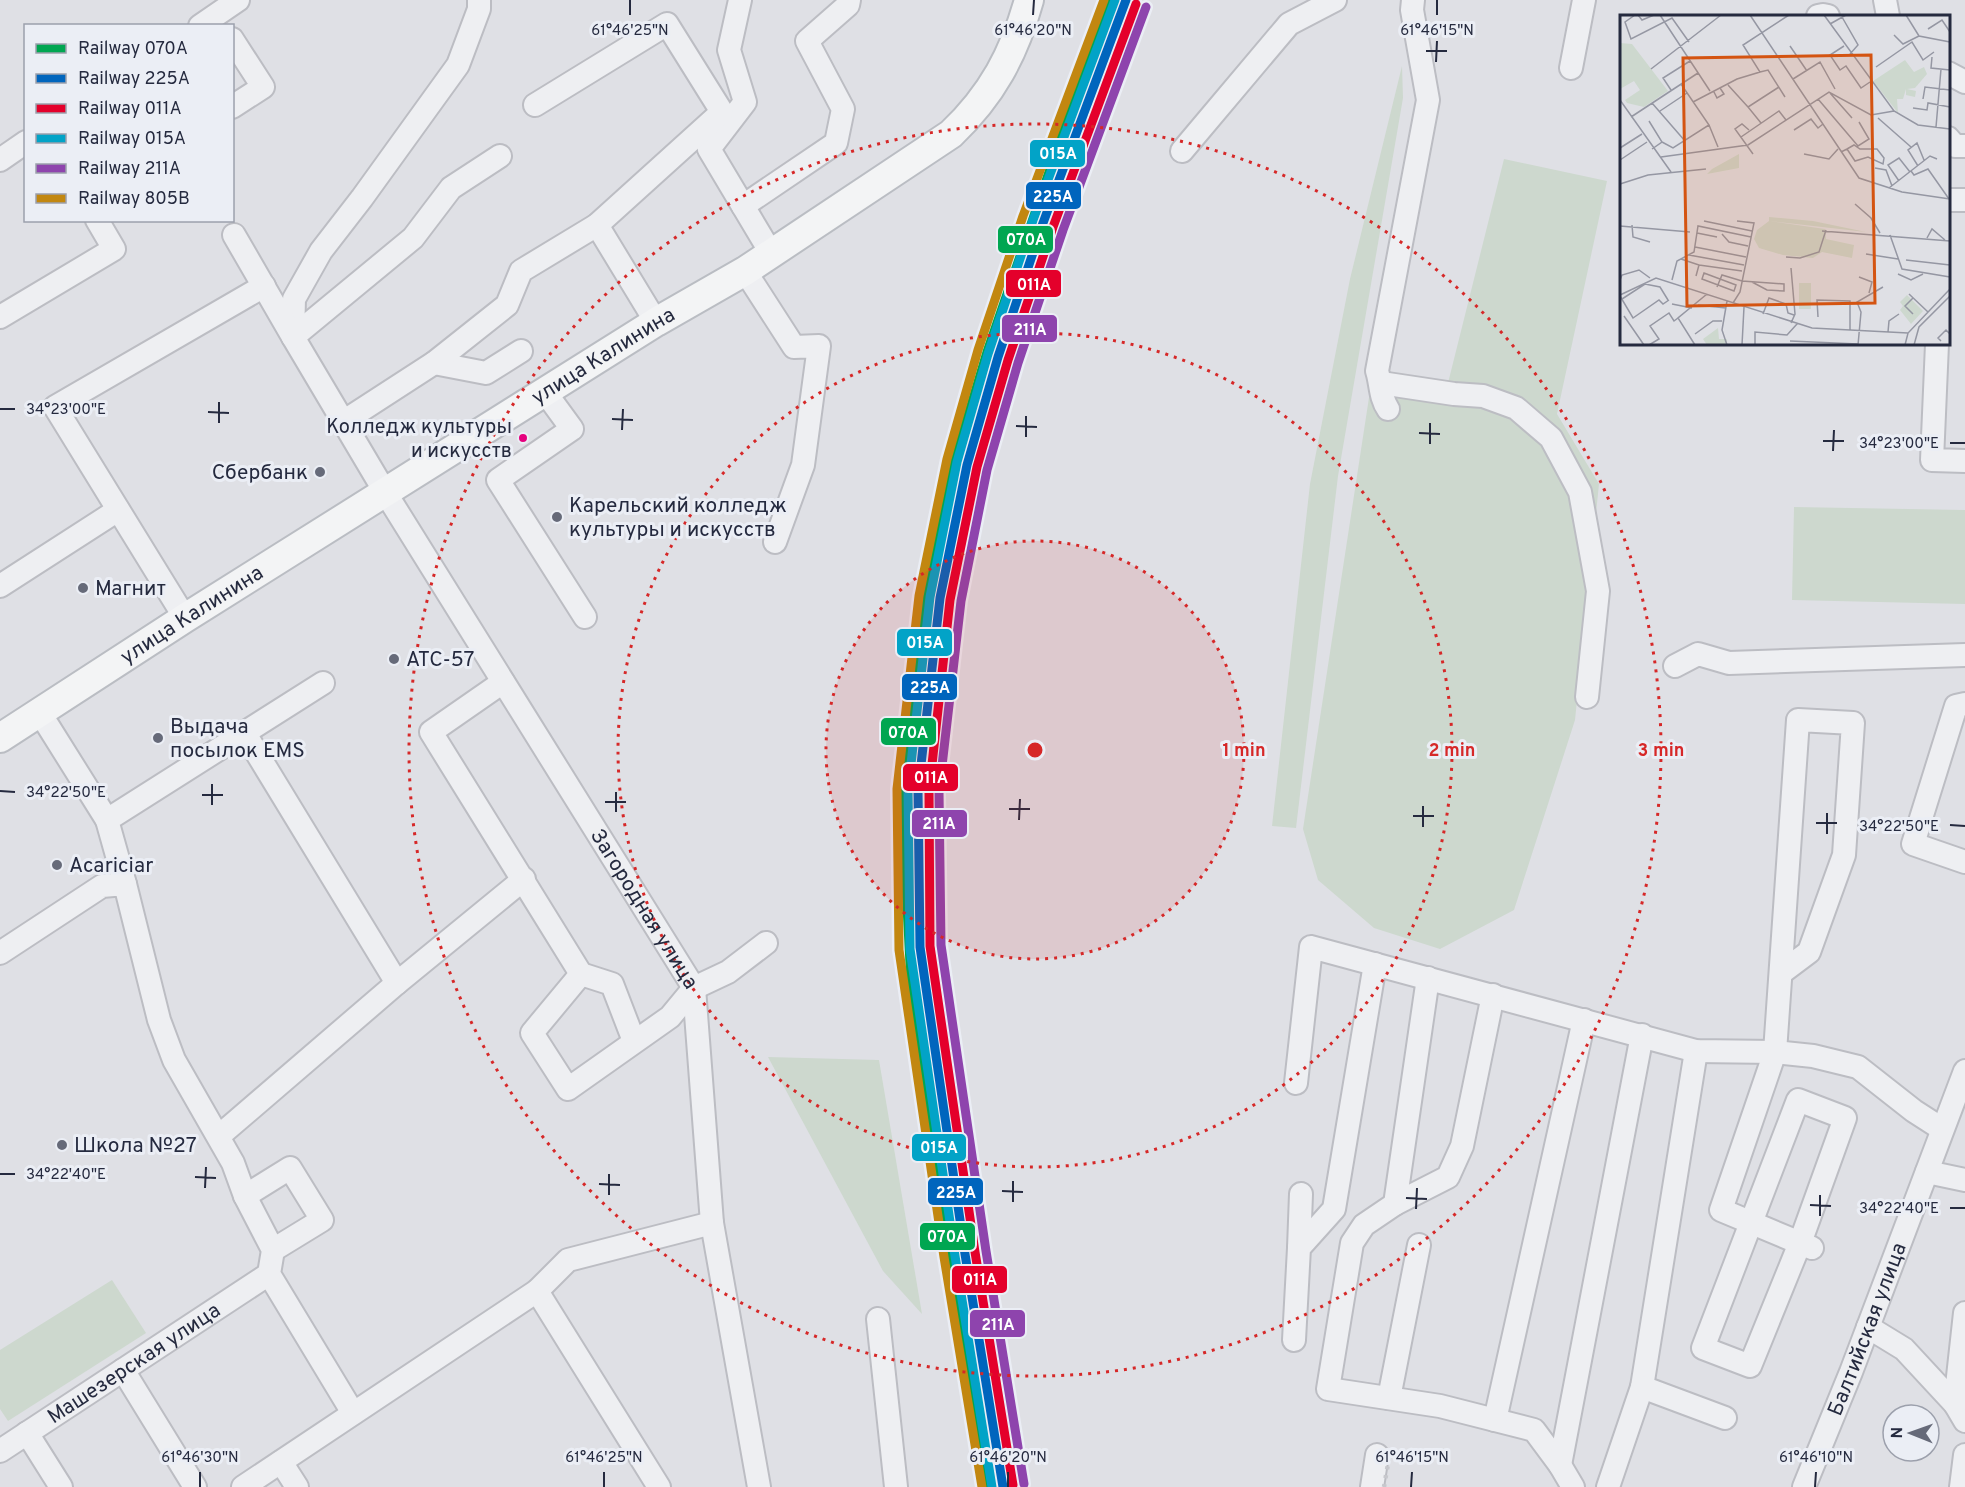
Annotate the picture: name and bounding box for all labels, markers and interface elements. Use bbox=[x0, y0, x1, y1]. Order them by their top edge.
inset map bbox=[1620, 15, 1950, 345]
text: 61°46'25"N bbox=[591, 22, 669, 41]
text: 61°46'20"N bbox=[994, 22, 1072, 41]
text: 61°46'15"N bbox=[1400, 22, 1474, 41]
legend bbox=[24, 24, 234, 222]
text: Railway 070А bbox=[78, 38, 188, 61]
text: Railway 225А bbox=[78, 68, 190, 91]
text: Railway 011А bbox=[78, 98, 182, 121]
text: Railway 015А bbox=[78, 128, 186, 151]
line badge: 015А bbox=[1029, 139, 1086, 168]
text: 015А bbox=[1039, 145, 1077, 165]
text: Railway 211А bbox=[78, 158, 181, 181]
line badge: 225А bbox=[1025, 181, 1082, 210]
text: Railway 805В bbox=[78, 188, 190, 211]
text: 225А bbox=[1033, 188, 1073, 208]
line badge: 070А bbox=[997, 225, 1054, 254]
text: 070А bbox=[1006, 231, 1046, 251]
line badge: 011А bbox=[1005, 269, 1062, 298]
text: 011А bbox=[1017, 276, 1051, 296]
street label: улица Калинина bbox=[527, 302, 680, 412]
line badge: 211А bbox=[1001, 314, 1058, 343]
text: 211А bbox=[1013, 321, 1047, 341]
text: 34°23'00"E bbox=[26, 401, 106, 420]
place label: Колледж культуры и искусств bbox=[326, 415, 512, 465]
marker: Колледж культуры и искусств bbox=[517, 432, 529, 444]
text: 34°23'00"E bbox=[1859, 435, 1939, 454]
place label: Сбербанк bbox=[212, 460, 308, 487]
marker: Сбербанк bbox=[313, 465, 327, 479]
place label: Карельский колледж культуры и искусств bbox=[569, 493, 787, 544]
marker: Карельский колледж культуры и искусств bbox=[550, 510, 564, 524]
street label: улица Калинина bbox=[116, 560, 269, 671]
place label: Магнит bbox=[95, 576, 166, 603]
marker: Магнит bbox=[76, 581, 90, 595]
line badge: 015А bbox=[896, 628, 953, 657]
text: 015А bbox=[906, 634, 944, 654]
place label: АТС-57 bbox=[406, 647, 475, 674]
marker: АТС-57 bbox=[387, 652, 401, 666]
line badge: 225А bbox=[901, 673, 958, 701]
text: 225А bbox=[910, 679, 950, 699]
place label: Выдача посылок EMS bbox=[170, 714, 305, 765]
line badge: 070А bbox=[880, 717, 937, 746]
text: 070А bbox=[888, 724, 928, 744]
marker: Выдача посылок EMS bbox=[151, 731, 165, 745]
centre of rings bbox=[1025, 740, 1045, 760]
text: 1 min bbox=[1222, 740, 1266, 763]
text: 2 min bbox=[1428, 740, 1476, 763]
text: 3 min bbox=[1638, 740, 1684, 763]
line badge: 011А bbox=[902, 763, 959, 792]
text: 011А bbox=[914, 769, 948, 789]
text: 34°22'50"E bbox=[26, 784, 106, 803]
line badge: 211А bbox=[911, 809, 968, 838]
text: 211А bbox=[922, 815, 956, 835]
text: 34°22'50"E bbox=[1859, 818, 1939, 837]
street label: Загородная улица bbox=[583, 824, 703, 995]
place label: Acariciar bbox=[69, 853, 153, 880]
marker: Acariciar bbox=[50, 858, 64, 872]
place label: Школа №27 bbox=[74, 1133, 197, 1160]
line badge: 015А bbox=[911, 1133, 967, 1162]
marker: Школа №27 bbox=[55, 1138, 69, 1152]
text: 015А bbox=[920, 1139, 958, 1159]
text: 34°22'40"E bbox=[26, 1166, 106, 1185]
line badge: 225А bbox=[927, 1177, 984, 1206]
text: 225А bbox=[936, 1184, 976, 1204]
text: 34°22'40"E bbox=[1859, 1200, 1939, 1219]
line badge: 070А bbox=[919, 1222, 976, 1251]
text: 070А bbox=[927, 1228, 967, 1248]
street label: Балтийская улица bbox=[1822, 1239, 1914, 1420]
line badge: 011А bbox=[951, 1265, 1008, 1294]
text: 011А bbox=[963, 1271, 997, 1291]
street label: Машезерская улица bbox=[43, 1298, 226, 1431]
line badge: 211А bbox=[969, 1309, 1026, 1338]
text: 211А bbox=[981, 1316, 1015, 1336]
north arrow bbox=[1881, 1403, 1941, 1463]
text: N bbox=[1888, 1427, 1908, 1439]
text: 61°46'30"N bbox=[161, 1449, 239, 1468]
text: 61°46'25"N bbox=[565, 1449, 643, 1468]
text: 61°46'20"N bbox=[969, 1449, 1047, 1468]
text: 61°46'15"N bbox=[1375, 1449, 1449, 1468]
text: 61°46'10"N bbox=[1779, 1449, 1853, 1468]

